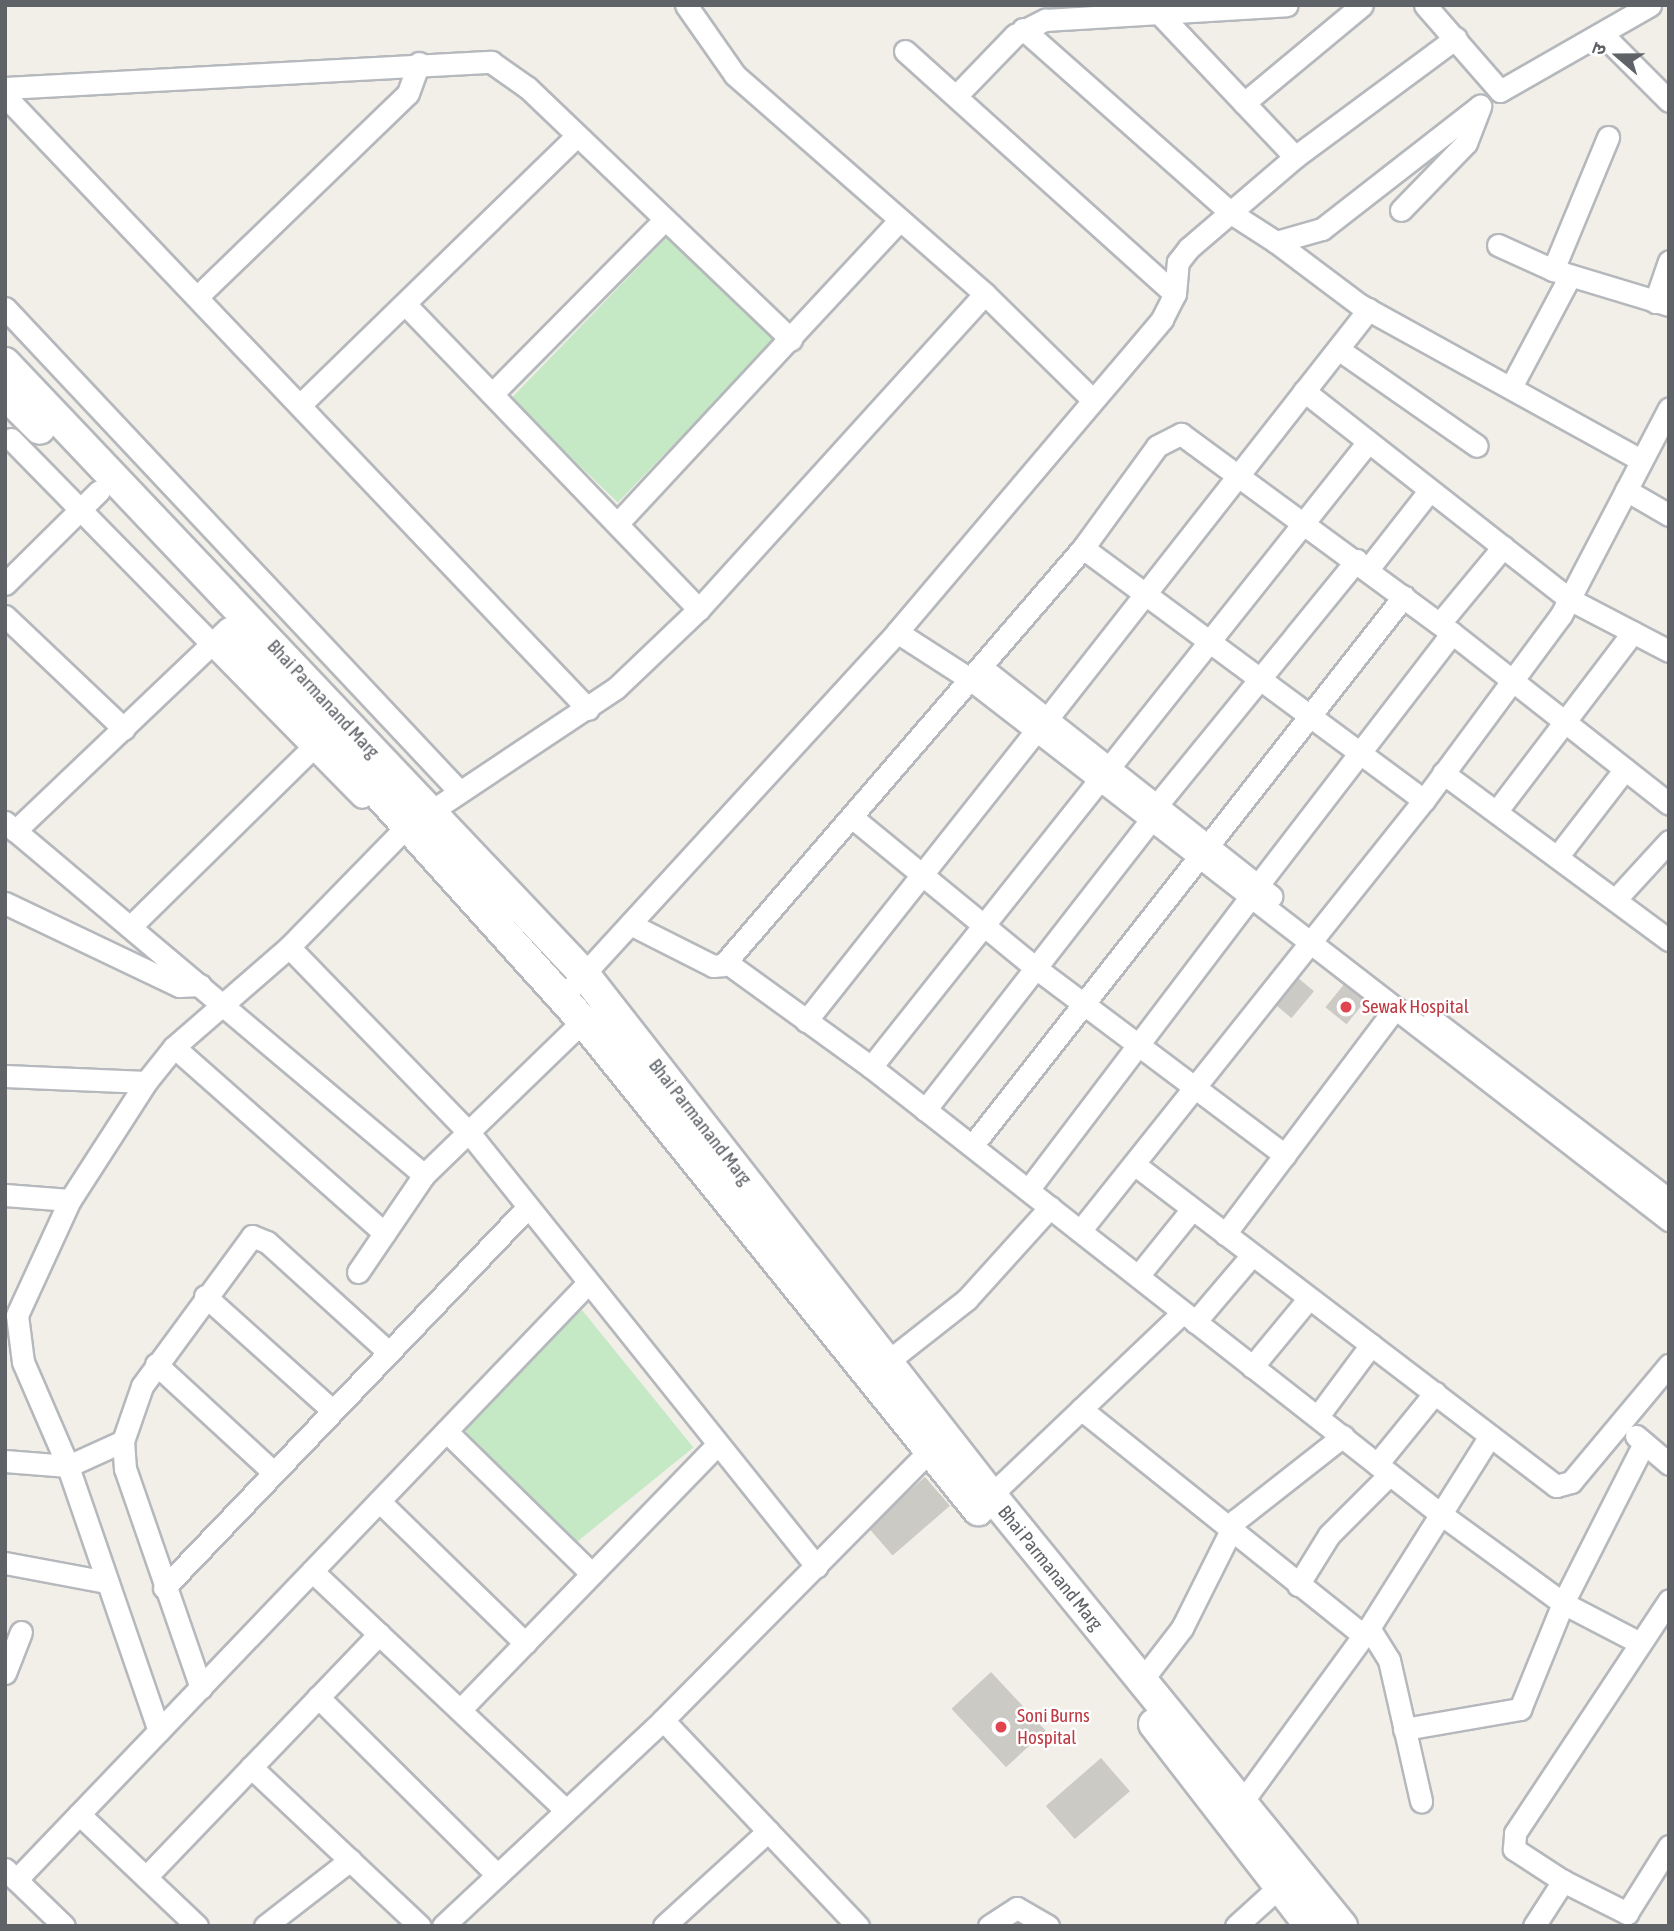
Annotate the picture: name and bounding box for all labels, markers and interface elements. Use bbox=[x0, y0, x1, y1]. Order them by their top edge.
north arrow bbox=[1583, 21, 1653, 91]
text: उ bbox=[1586, 40, 1611, 58]
street label: Bhai Parmanand Marg bbox=[262, 635, 384, 763]
place label: Sewak Hospital bbox=[1362, 996, 1469, 1018]
marker: Sewak Hospital bbox=[1336, 997, 1356, 1017]
street label: Bhai Parmanand Marg bbox=[644, 1054, 756, 1190]
street label: Bhai Parmanand Marg bbox=[993, 1501, 1107, 1635]
place label: Soni Burns Hospital bbox=[1017, 1705, 1090, 1749]
marker: Soni Burns Hospital bbox=[991, 1717, 1011, 1737]

